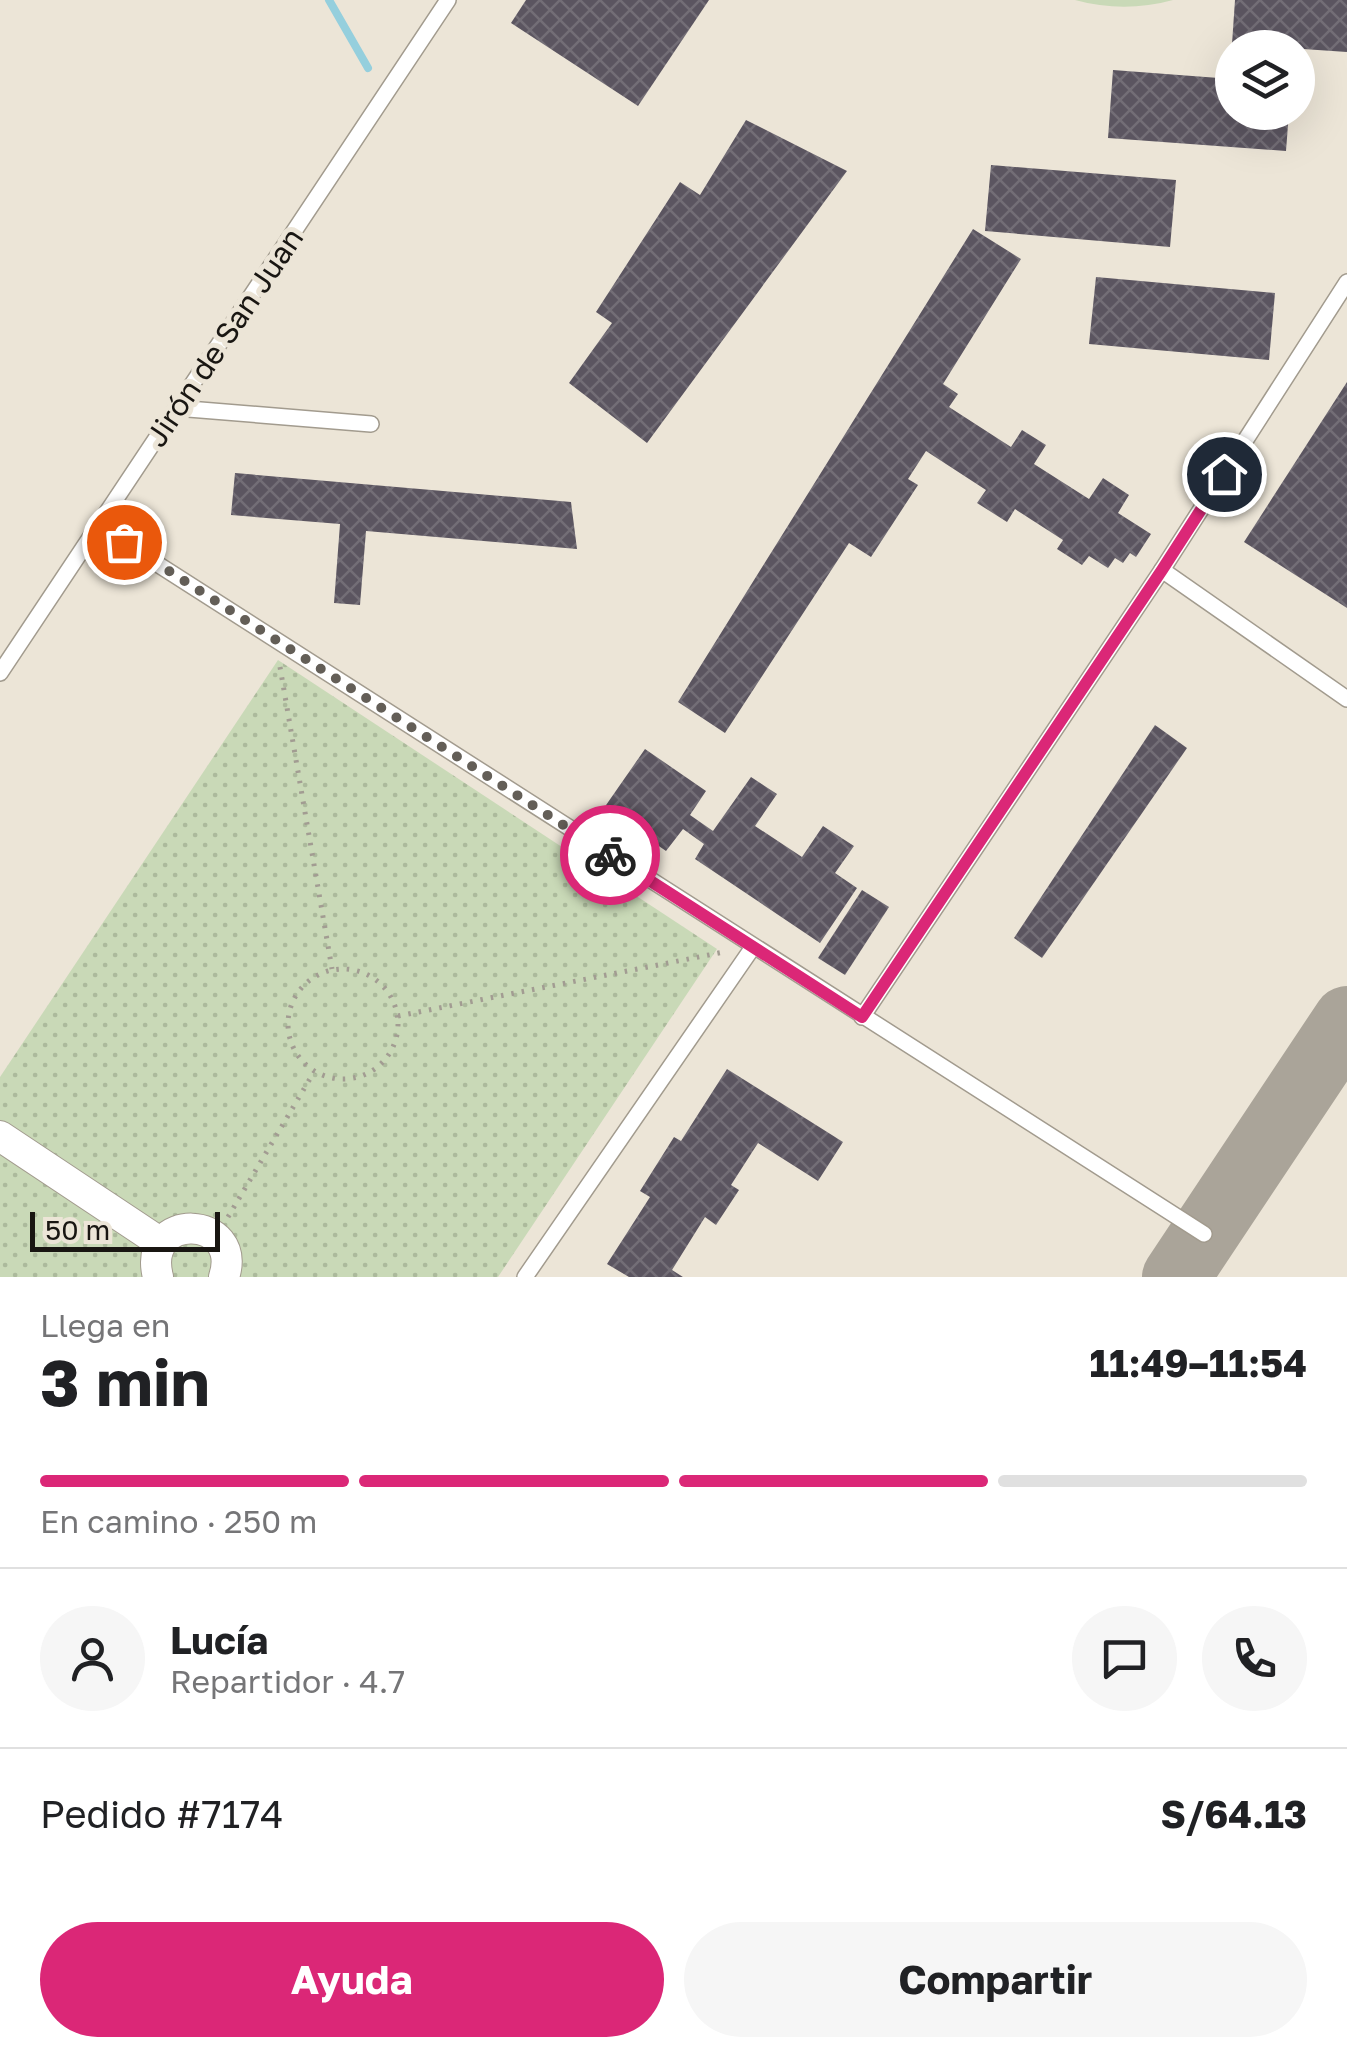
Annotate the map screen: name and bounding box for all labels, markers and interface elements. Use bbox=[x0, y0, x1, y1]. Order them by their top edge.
map controls bbox=[1215, 30, 1315, 130]
button: layers bbox=[1215, 30, 1315, 130]
street label: Jirón de San Juan bbox=[138, 221, 310, 453]
pin bbox=[1182, 432, 1267, 517]
icon: home bbox=[1197, 447, 1252, 502]
pin bbox=[82, 500, 167, 585]
icon: bag bbox=[97, 515, 152, 570]
courier bbox=[560, 805, 660, 905]
icon: bike bbox=[583, 828, 638, 883]
scale bar bbox=[30, 1207, 220, 1252]
text: 50 m bbox=[45, 1213, 110, 1246]
text: Llega en bbox=[40, 1306, 170, 1344]
text: 11:49–11:54 bbox=[1089, 1340, 1307, 1385]
text: 3 min bbox=[40, 1342, 210, 1420]
text: En camino · 250 m bbox=[40, 1502, 317, 1540]
button: person bbox=[40, 1606, 145, 1711]
button: chat bbox=[1072, 1606, 1177, 1711]
button: phone bbox=[1202, 1606, 1307, 1711]
text: Lucía bbox=[170, 1617, 268, 1662]
text: Repartidor · 4.7 bbox=[170, 1662, 405, 1700]
text: Pedido #7174 bbox=[40, 1791, 284, 1836]
text: S/64.13 bbox=[1161, 1791, 1307, 1836]
button: Ayuda bbox=[40, 1922, 664, 2037]
button: Compartir bbox=[684, 1922, 1307, 2037]

